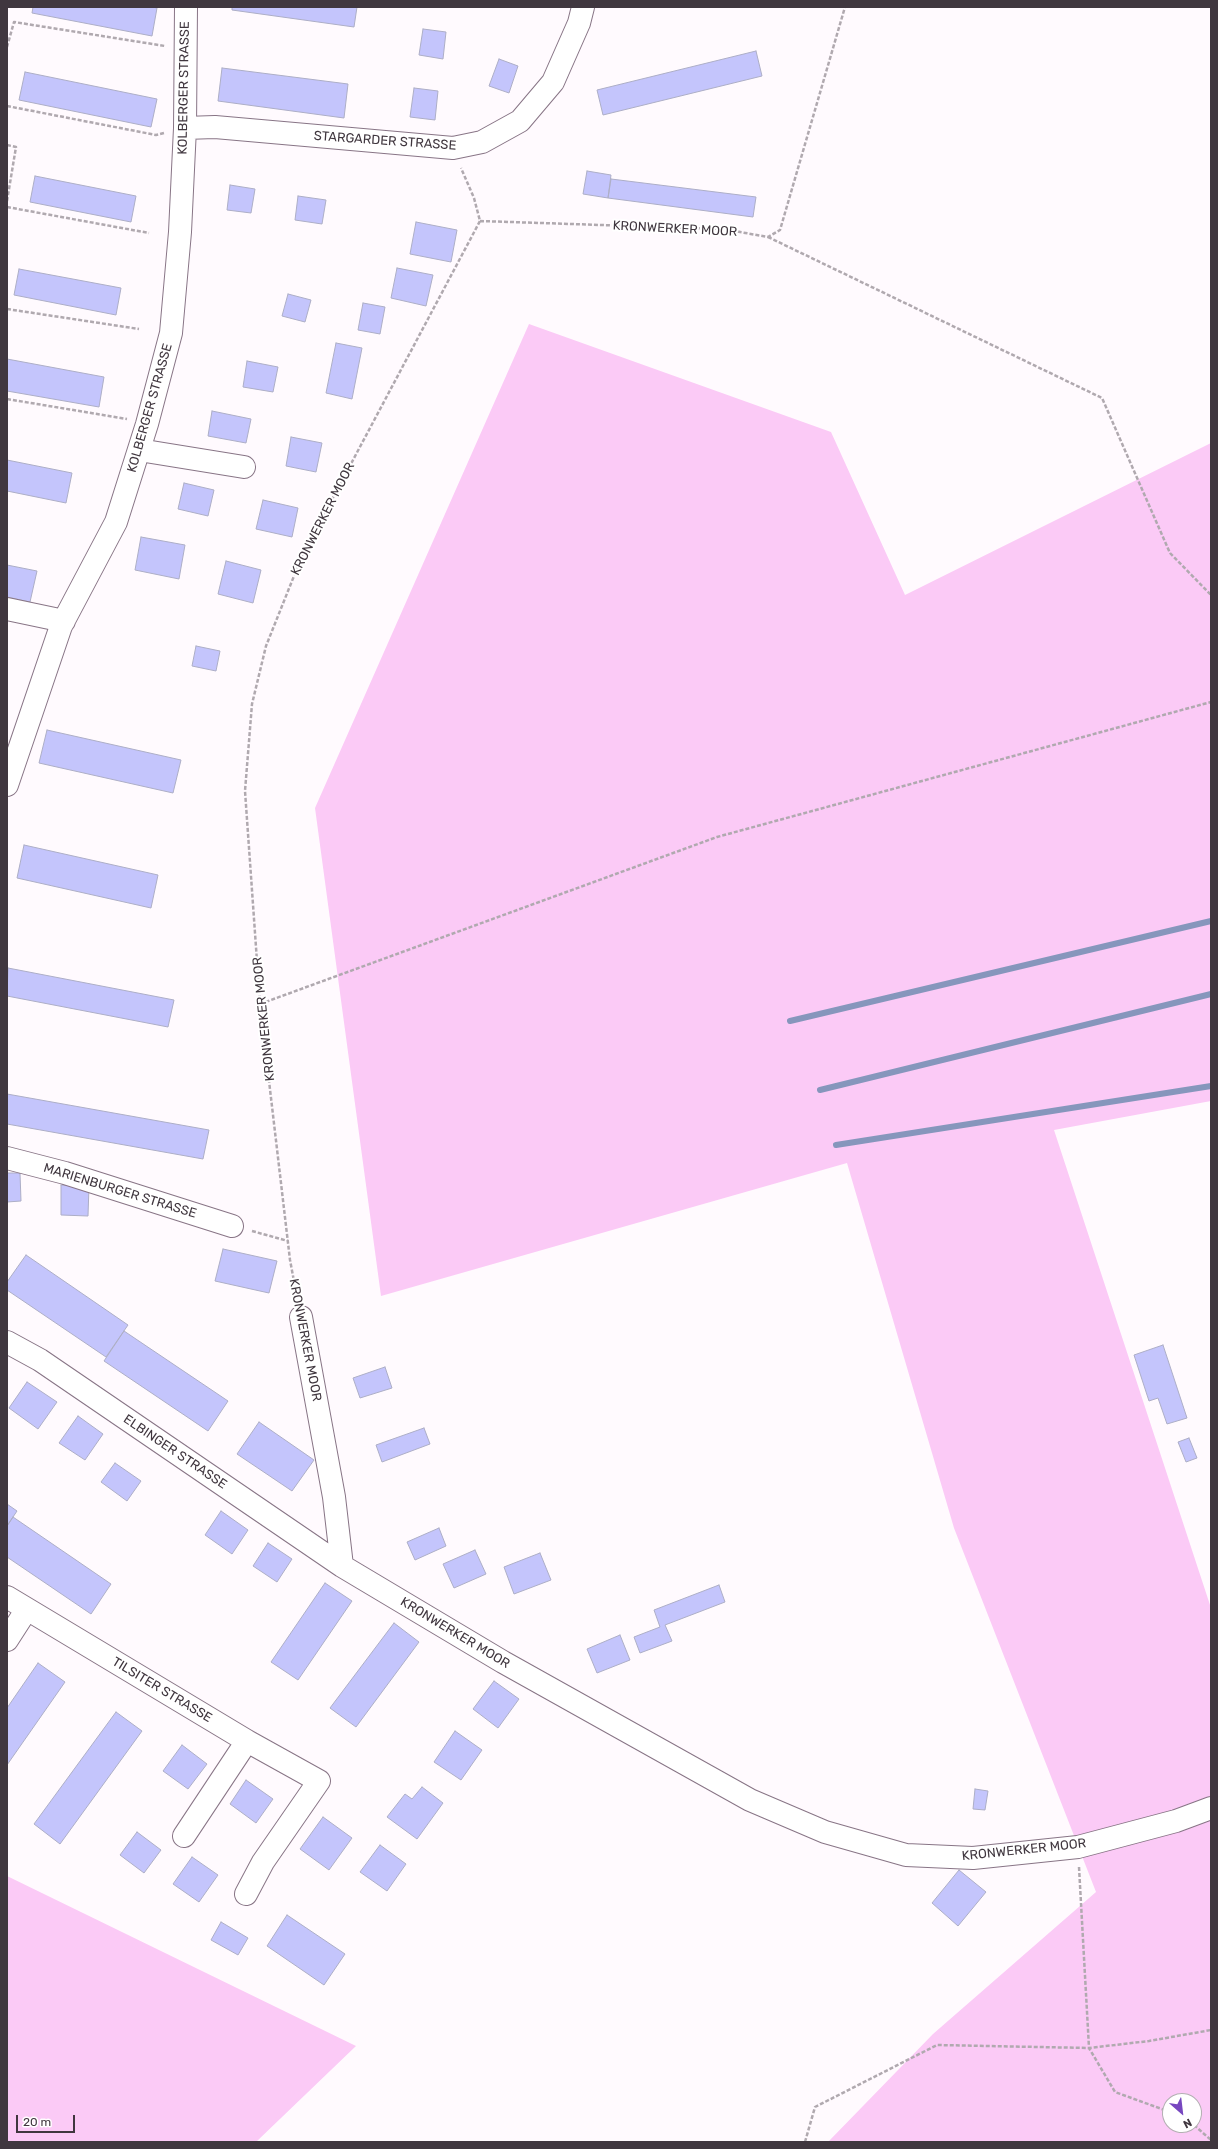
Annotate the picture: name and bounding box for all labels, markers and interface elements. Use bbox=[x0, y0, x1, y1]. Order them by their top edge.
street label: KOLBERGER STRASSE bbox=[175, 21, 193, 155]
street label: STARGARDER STRASSE bbox=[313, 128, 457, 154]
street label: KRONWERKER MOOR bbox=[612, 218, 738, 240]
street label: KOLBERGER STRASSE bbox=[124, 342, 176, 474]
street label: KRONWERKER MOOR bbox=[288, 460, 358, 578]
street label: KRONWERKER MOOR bbox=[250, 956, 278, 1082]
street label: MARIENBURGER STRASSE bbox=[42, 1160, 198, 1222]
street label: KRONWERKER MOOR bbox=[285, 1277, 325, 1403]
street label: ELBINGER STRASSE bbox=[120, 1412, 230, 1492]
street label: KRONWERKER MOOR bbox=[398, 1594, 512, 1672]
street label: TILSITER STRASSE bbox=[109, 1654, 215, 1726]
street label: KRONWERKER MOOR bbox=[961, 1836, 1087, 1864]
north arrow bbox=[1162, 2093, 1202, 2133]
scale bar bbox=[18, 2107, 77, 2133]
text: 20 m bbox=[23, 2115, 51, 2129]
text: N bbox=[1181, 2116, 1194, 2131]

